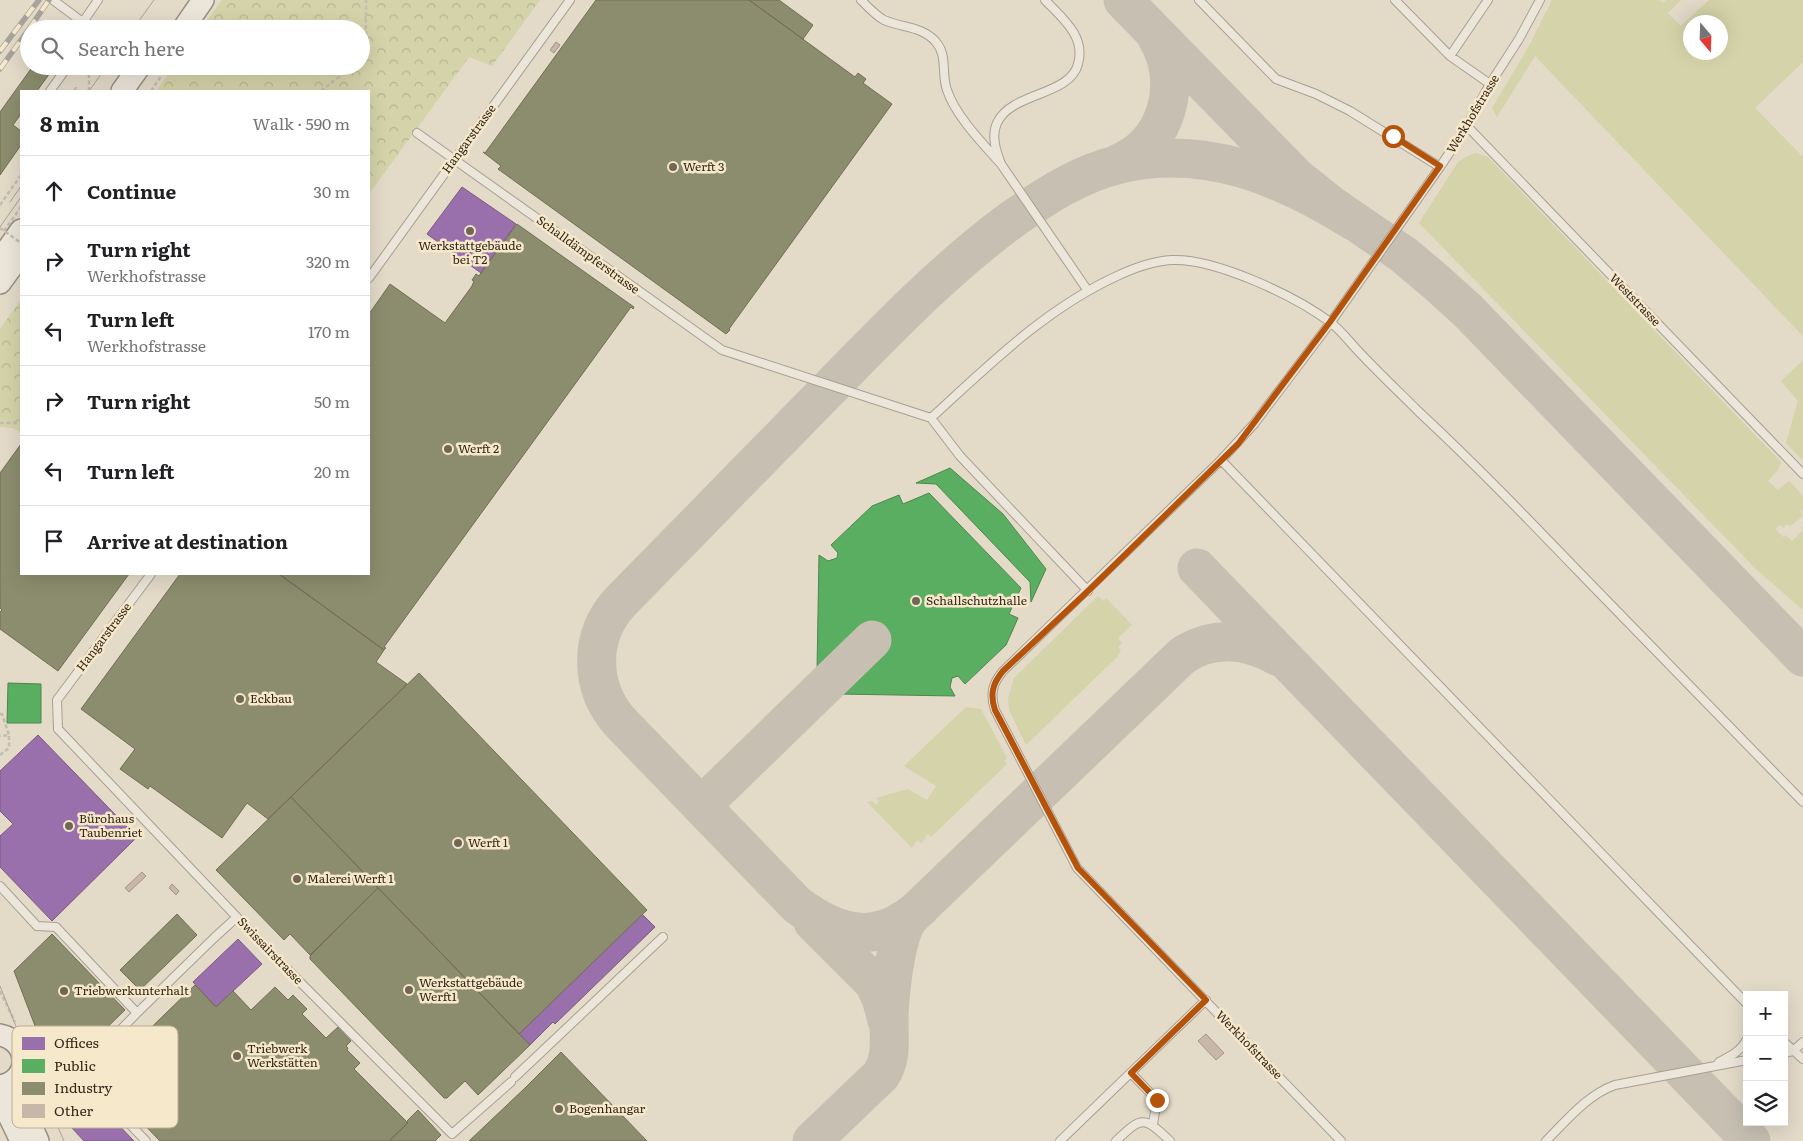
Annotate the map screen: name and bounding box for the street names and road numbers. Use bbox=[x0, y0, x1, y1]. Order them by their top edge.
street label: Werkhofstrasse bbox=[1441, 71, 1503, 156]
street label: Hangarstrasse bbox=[437, 100, 500, 177]
street label: Schalldämpferstrasse bbox=[533, 211, 644, 298]
street label: Weststrasse bbox=[1606, 269, 1665, 330]
street label: Hangarstrasse bbox=[71, 598, 135, 675]
street label: Swissairstrasse bbox=[234, 913, 308, 988]
street label: Werkhofstrasse bbox=[1212, 1006, 1287, 1083]

